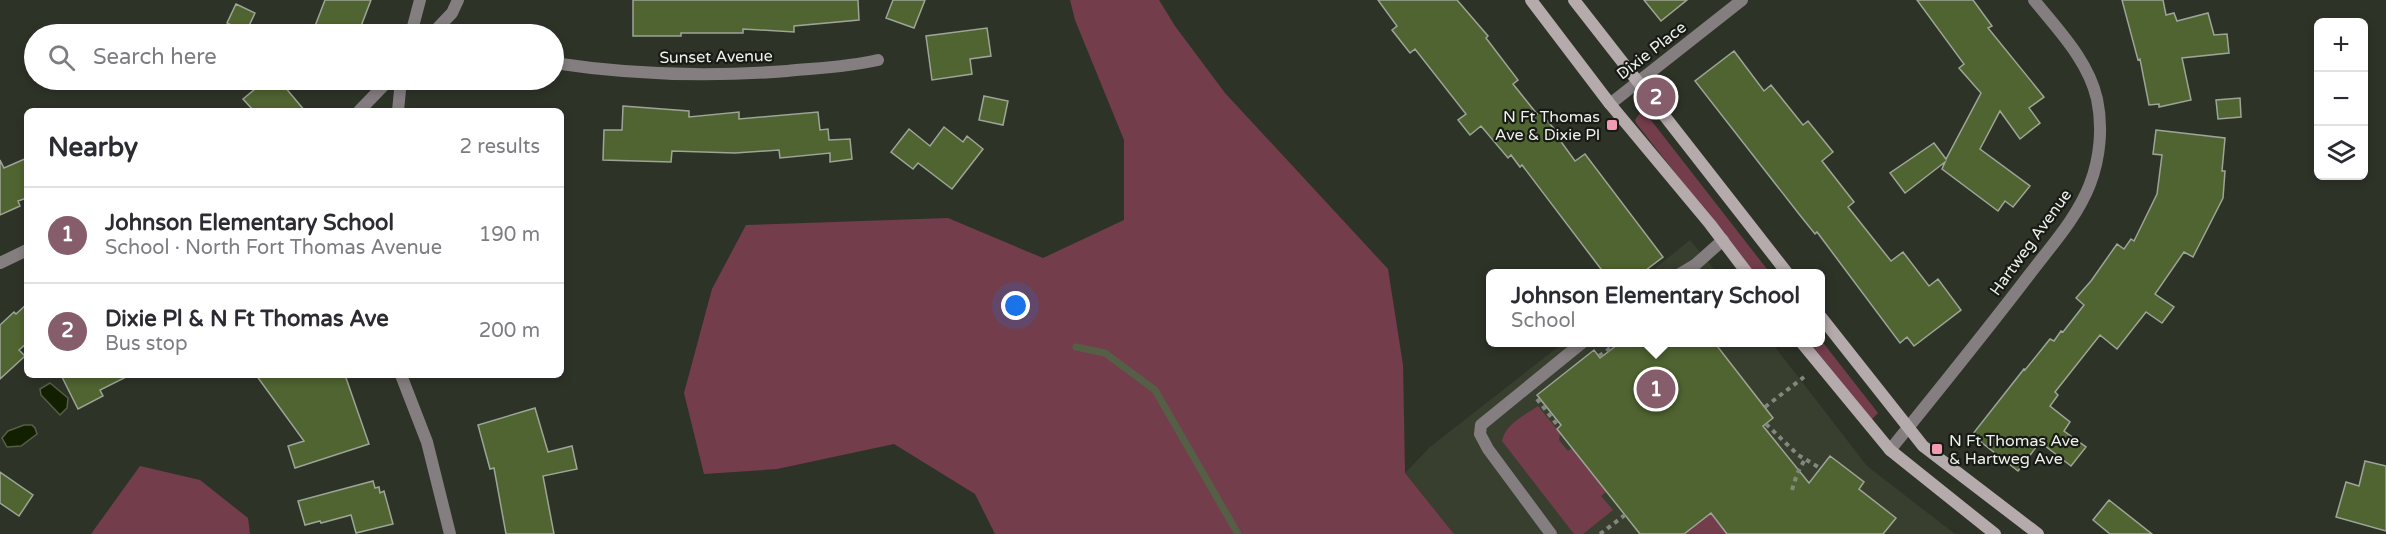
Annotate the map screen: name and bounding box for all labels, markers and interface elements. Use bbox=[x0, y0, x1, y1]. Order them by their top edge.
street label: Dixie Place bbox=[1613, 17, 1690, 84]
map controls bbox=[2314, 18, 2368, 180]
button: + bbox=[2314, 18, 2368, 72]
search box bbox=[24, 24, 564, 90]
icon: search bbox=[45, 41, 78, 74]
text: Search here bbox=[93, 44, 217, 70]
street label: Sunset Avenue bbox=[659, 46, 773, 68]
button: − bbox=[2314, 72, 2368, 126]
pin: 2 bbox=[1636, 74, 1676, 120]
place label: N Ft Thomas Ave & Dixie Pl bbox=[1495, 107, 1600, 145]
marker: N Ft Thomas Ave & Dixie Pl bbox=[1605, 118, 1619, 132]
button: layers bbox=[2314, 126, 2368, 180]
text: Nearby bbox=[48, 132, 138, 163]
text: 2 results bbox=[460, 135, 540, 159]
street label: Hartweg Avenue bbox=[1986, 186, 2076, 300]
text: Johnson Elementary School bbox=[105, 210, 394, 236]
text: 1 bbox=[61, 223, 74, 247]
text: 190 m bbox=[479, 223, 540, 247]
text: School · North Fort Thomas Avenue bbox=[105, 236, 442, 260]
popup bbox=[1486, 269, 1825, 347]
text: Johnson Elementary School bbox=[1511, 283, 1800, 309]
your location bbox=[1001, 291, 1030, 320]
text: Dixie Pl & N Ft Thomas Ave bbox=[105, 306, 389, 332]
text: School bbox=[1511, 309, 1576, 333]
text: 2 bbox=[61, 319, 74, 343]
text: 200 m bbox=[479, 319, 540, 343]
text: Bus stop bbox=[105, 332, 188, 356]
pin: 1 bbox=[1636, 366, 1676, 412]
place label: N Ft Thomas Ave & Hartweg Ave bbox=[1949, 431, 2079, 469]
marker: N Ft Thomas Ave & Hartweg Ave bbox=[1930, 442, 1944, 456]

